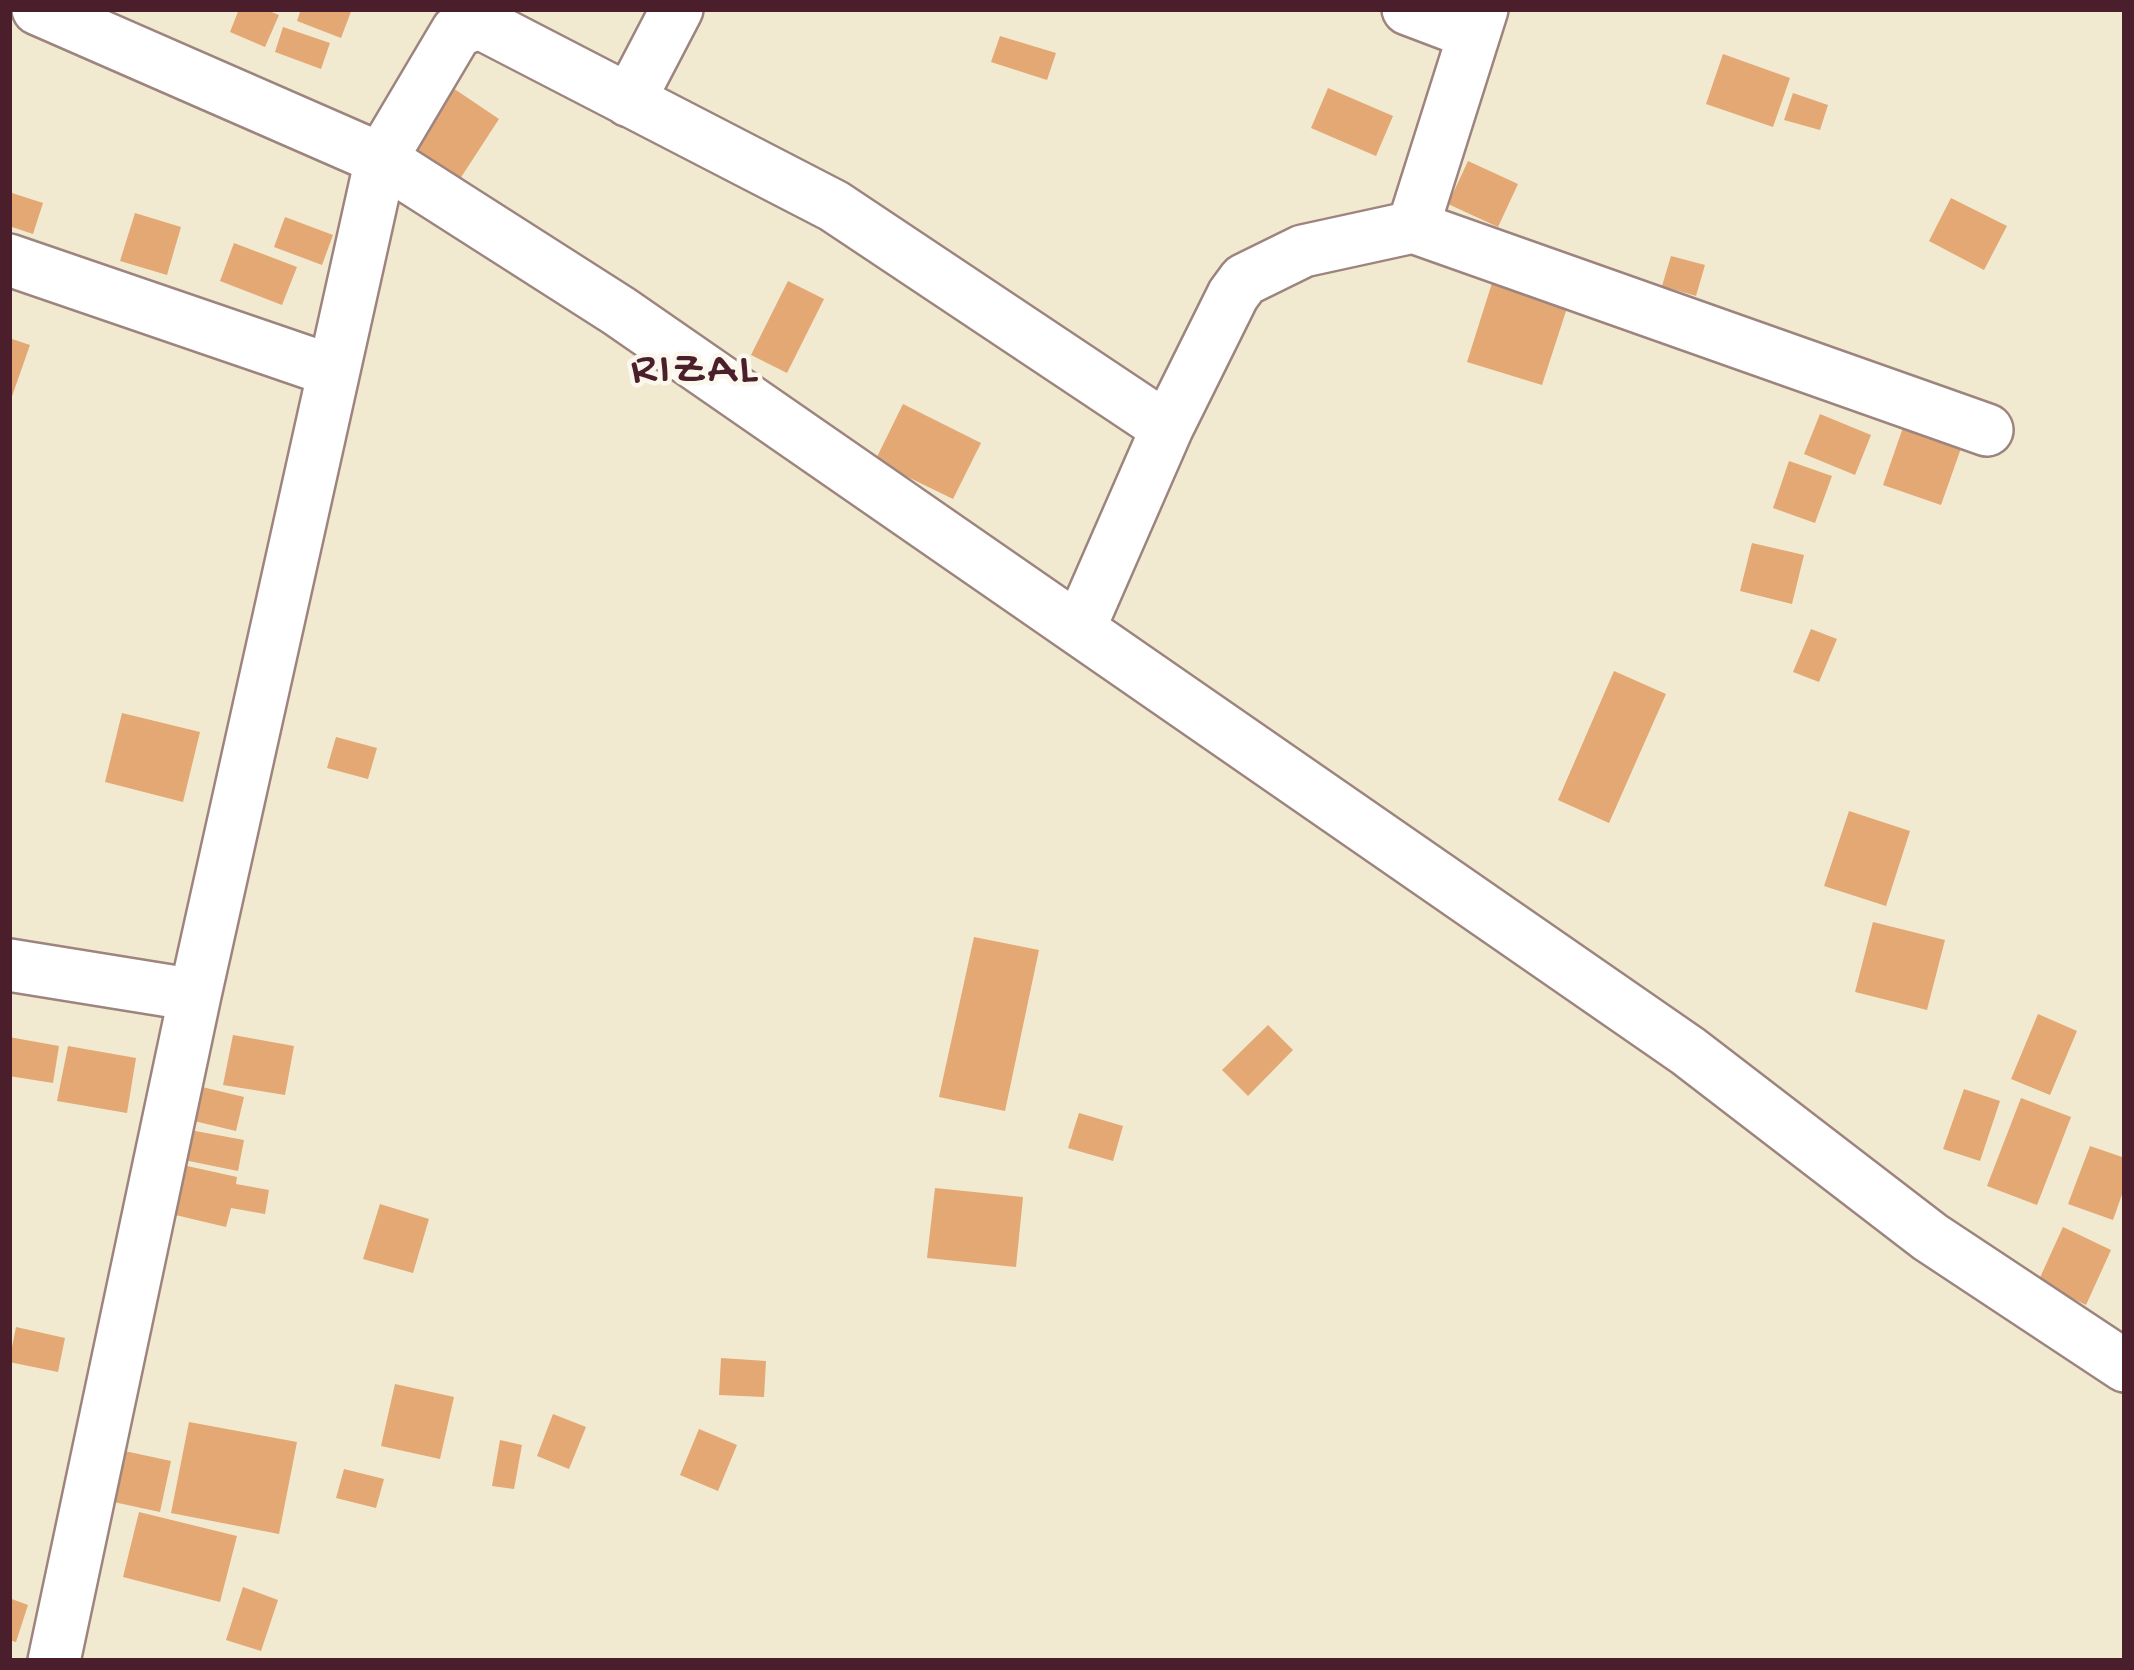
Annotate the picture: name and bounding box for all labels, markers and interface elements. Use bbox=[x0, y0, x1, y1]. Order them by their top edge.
district label: RIZAL bbox=[631, 344, 759, 402]

